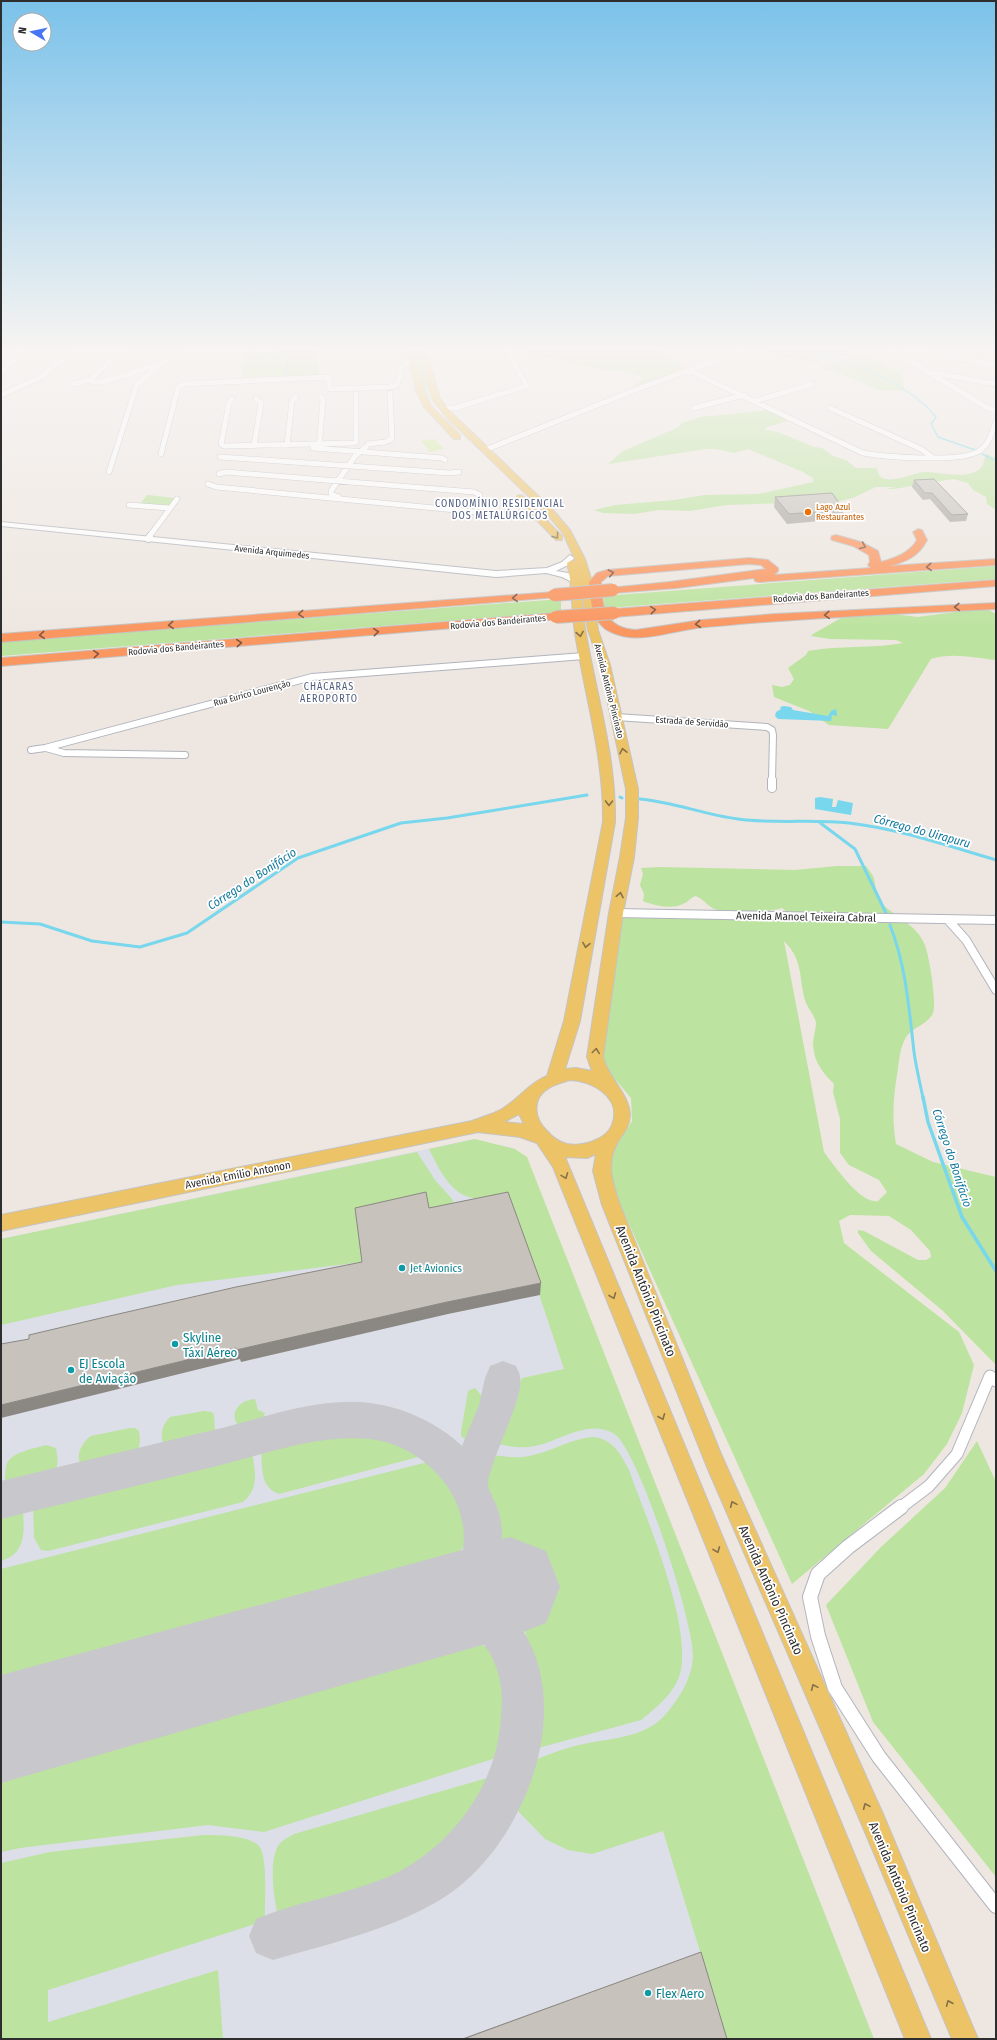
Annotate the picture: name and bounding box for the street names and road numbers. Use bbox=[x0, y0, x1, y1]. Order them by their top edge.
street label: Avenida Arquimedes bbox=[234, 543, 310, 561]
street label: Rodovia dos Bandeirantes bbox=[773, 588, 869, 604]
street label: Rodovia dos Bandeirantes bbox=[450, 613, 546, 631]
street label: Rodovia dos Bandeirantes bbox=[128, 639, 224, 657]
street label: Avenida Antônio Pincinato bbox=[592, 643, 626, 739]
street label: Rua Eurico Lourenção bbox=[213, 678, 292, 708]
street label: Estrada de Servidão bbox=[655, 714, 729, 730]
street label: Avenida Manoel Teixeira Cabral bbox=[736, 909, 876, 925]
street label: Avenida Emílio Antonon bbox=[184, 1158, 292, 1192]
street label: Avenida Antônio Pincinato bbox=[613, 1223, 679, 1359]
street label: Avenida Antônio Pincinato bbox=[736, 1523, 806, 1657]
street label: Avenida Antônio Pincinato bbox=[866, 1820, 934, 1955]

